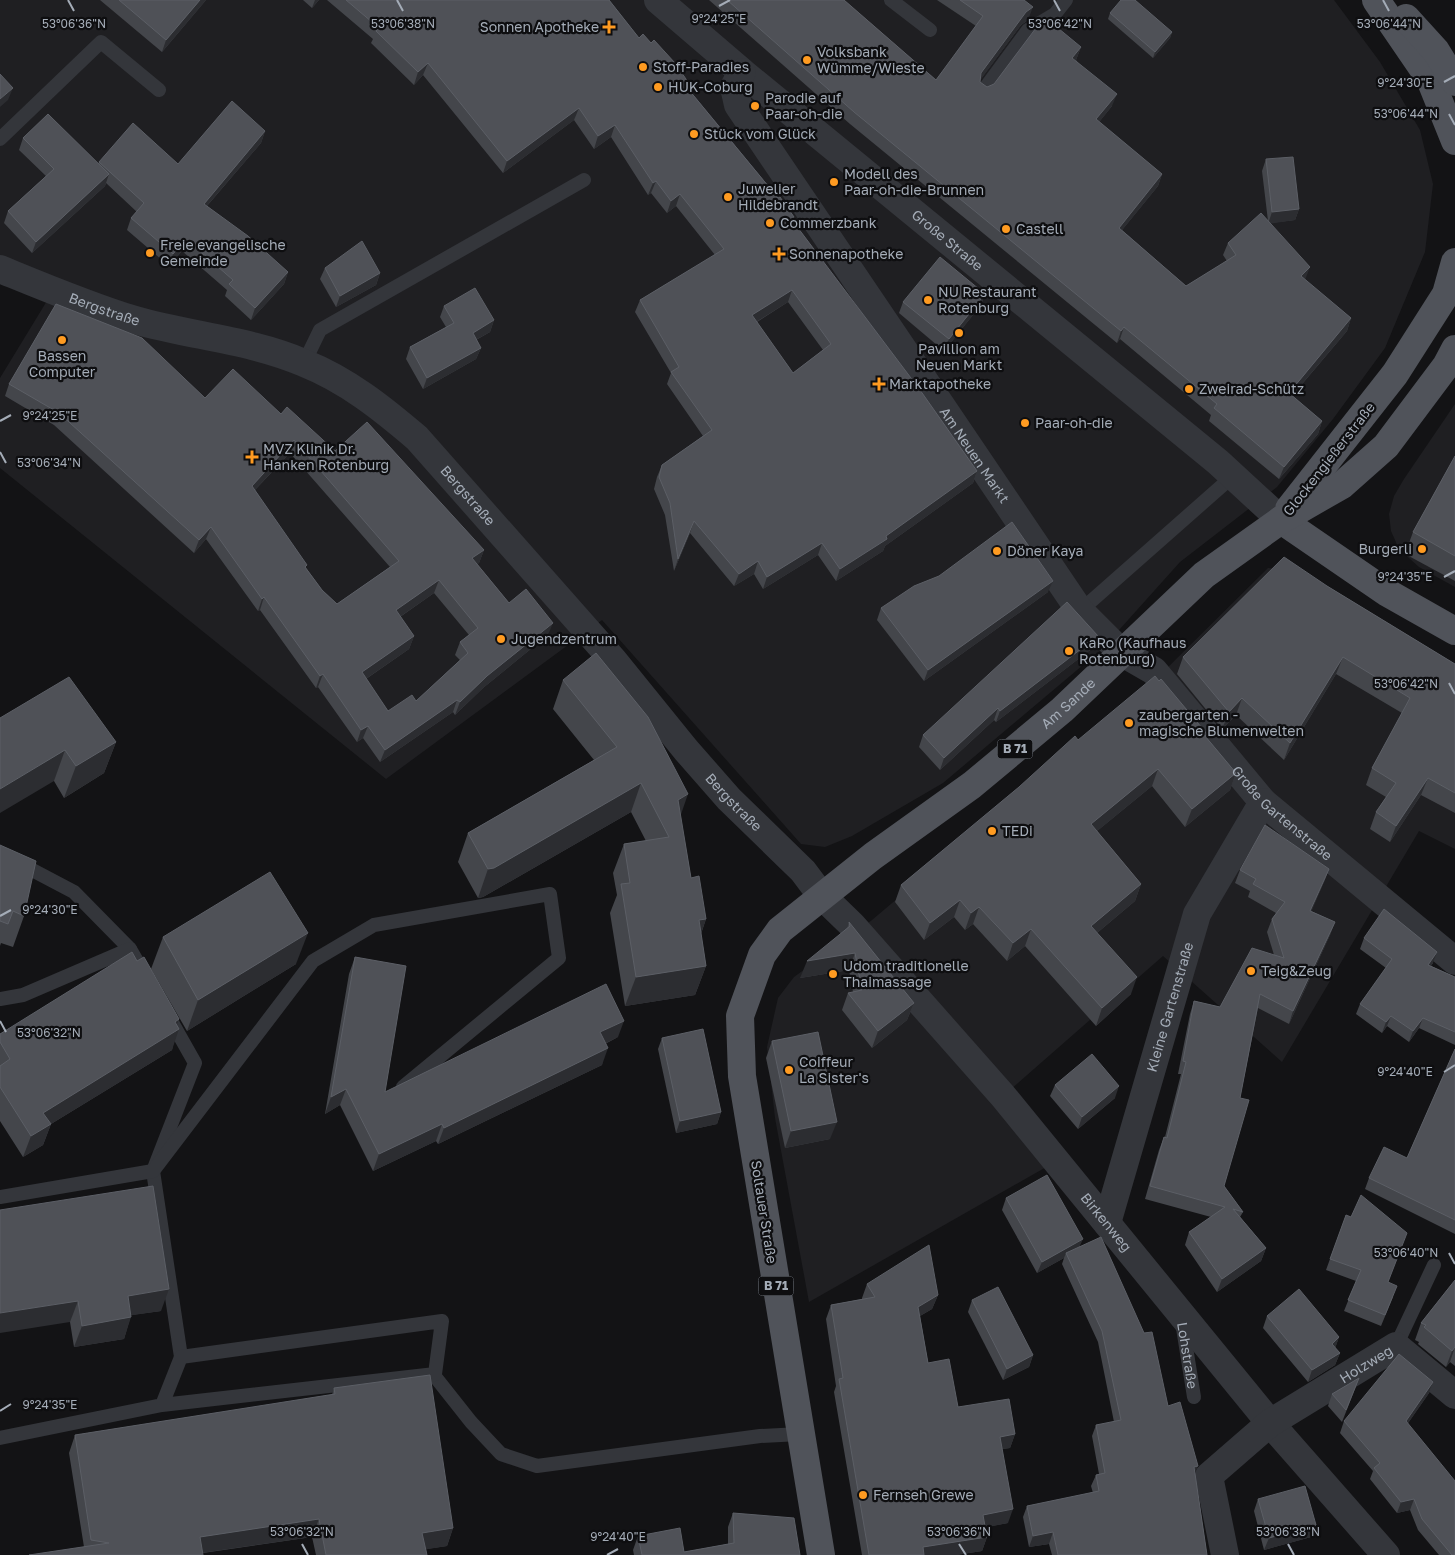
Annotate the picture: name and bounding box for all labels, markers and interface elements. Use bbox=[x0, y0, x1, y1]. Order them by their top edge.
text: 9°24'25"E bbox=[692, 11, 746, 26]
text: 53°06'36"N bbox=[42, 16, 106, 31]
text: 53°06'38"N bbox=[371, 16, 435, 31]
text: 53°06'42"N bbox=[1028, 16, 1092, 31]
text: 53°06'44"N bbox=[1357, 16, 1421, 31]
place label: Sonnen Apotheke bbox=[480, 18, 599, 35]
marker: Sonnen Apotheke bbox=[603, 21, 615, 33]
place label: Volksbank Wümme/Wieste bbox=[817, 43, 925, 76]
marker: Volksbank Wümme/Wieste bbox=[801, 54, 813, 66]
place label: Stoff-Paradies bbox=[653, 58, 749, 75]
marker: Stoff-Paradies bbox=[637, 61, 649, 73]
text: 9°24'30"E bbox=[1377, 75, 1433, 90]
place label: HUK-Coburg bbox=[668, 78, 753, 95]
marker: HUK-Coburg bbox=[652, 81, 664, 93]
place label: Parodie auf Paar-oh-die bbox=[765, 89, 843, 122]
marker: Parodie auf Paar-oh-die bbox=[749, 100, 761, 112]
text: 53°06'44"N bbox=[1374, 106, 1438, 121]
place label: Stück vom Glück bbox=[704, 125, 816, 142]
marker: Stück vom Glück bbox=[688, 128, 700, 140]
place label: Modell des Paar-oh-die-Brunnen bbox=[844, 165, 984, 198]
marker: Modell des Paar-oh-die-Brunnen bbox=[828, 176, 840, 188]
place label: Juwelier Hildebrandt bbox=[738, 180, 818, 213]
marker: Juwelier Hildebrandt bbox=[722, 191, 734, 203]
street label: Große Straße bbox=[908, 206, 987, 274]
place label: Commerzbank bbox=[780, 214, 877, 231]
marker: Commerzbank bbox=[764, 217, 776, 229]
place label: Castell bbox=[1016, 220, 1064, 237]
marker: Castell bbox=[1000, 223, 1012, 235]
place label: Freie evangelische Gemeinde bbox=[160, 236, 286, 269]
place label: Sonnenapotheke bbox=[789, 245, 903, 262]
marker: Freie evangelische Gemeinde bbox=[144, 247, 156, 259]
marker: Sonnenapotheke bbox=[773, 248, 785, 260]
place label: NU Restaurant Rotenburg bbox=[938, 283, 1037, 316]
street label: Bergstraße bbox=[67, 289, 142, 329]
marker: NU Restaurant Rotenburg bbox=[922, 294, 934, 306]
marker: Pavillion am Neuen Markt bbox=[953, 327, 965, 339]
marker: Bassen Computer bbox=[56, 334, 68, 346]
place label: Pavillion am Neuen Markt bbox=[916, 340, 1002, 373]
place label: Bassen Computer bbox=[29, 347, 96, 380]
place label: Marktapotheke bbox=[889, 375, 991, 392]
marker: Marktapotheke bbox=[873, 378, 885, 390]
place label: Zweirad-Schütz bbox=[1199, 380, 1304, 397]
marker: Zweirad-Schütz bbox=[1183, 383, 1195, 395]
street label: Glockengießerstraße bbox=[1279, 399, 1378, 519]
street label: Am Neuen Markt bbox=[937, 404, 1013, 506]
text: 9°24'25"E bbox=[23, 408, 77, 423]
place label: Paar-oh-die bbox=[1035, 414, 1113, 431]
marker: Paar-oh-die bbox=[1019, 417, 1031, 429]
place label: MVZ Klinik Dr. Hanken Rotenburg bbox=[263, 440, 389, 473]
marker: MVZ Klinik Dr. Hanken Rotenburg bbox=[245, 450, 259, 464]
text: 53°06'34"N bbox=[17, 455, 81, 470]
street label: Bergstraße bbox=[437, 462, 499, 529]
place label: Burgerli bbox=[1358, 540, 1412, 557]
place label: Döner Kaya bbox=[1007, 542, 1083, 559]
marker: Burgerli bbox=[1416, 543, 1428, 555]
marker: Döner Kaya bbox=[991, 545, 1003, 557]
text: 9°24'35"E bbox=[1378, 569, 1432, 584]
place label: Jugendzentrum bbox=[511, 630, 617, 647]
marker: Jugendzentrum bbox=[495, 633, 507, 645]
place label: KaRo (Kaufhaus Rotenburg) bbox=[1079, 634, 1186, 667]
marker: KaRo (Kaufhaus Rotenburg) bbox=[1063, 645, 1075, 657]
street label: Am Sande bbox=[1037, 674, 1099, 732]
text: 53°06'42"N bbox=[1374, 676, 1438, 691]
place label: zaubergarten - magische Blumenwelten bbox=[1139, 706, 1304, 739]
marker: zaubergarten - magische Blumenwelten bbox=[1123, 717, 1135, 729]
road number: B 71 bbox=[998, 740, 1032, 759]
street label: Große Gartenstraße bbox=[1228, 762, 1336, 864]
street label: Bergstraße bbox=[702, 769, 766, 834]
place label: TEDi bbox=[1002, 822, 1033, 839]
marker: TEDi bbox=[986, 825, 998, 837]
text: 9°24'30"E bbox=[22, 902, 78, 917]
street label: Kleine Gartenstraße bbox=[1142, 940, 1196, 1074]
place label: Udom traditionelle Thaimassage bbox=[843, 957, 969, 990]
place label: Teig&Zeug bbox=[1261, 962, 1332, 979]
marker: Teig&Zeug bbox=[1245, 965, 1257, 977]
marker: Udom traditionelle Thaimassage bbox=[827, 968, 839, 980]
text: 53°06'32"N bbox=[17, 1025, 81, 1040]
place label: Coiffeur La Sister's bbox=[799, 1053, 869, 1086]
marker: Coiffeur La Sister's bbox=[783, 1064, 795, 1076]
text: 9°24'40"E bbox=[1377, 1064, 1433, 1079]
street label: Soltauer Straße bbox=[748, 1159, 781, 1265]
street label: Birkenweg bbox=[1078, 1189, 1135, 1255]
text: 53°06'40"N bbox=[1374, 1245, 1438, 1260]
road number: B 71 bbox=[758, 1276, 794, 1295]
street label: Lohstraße bbox=[1174, 1321, 1202, 1390]
street label: Holzweg bbox=[1336, 1341, 1395, 1386]
text: 9°24'35"E bbox=[23, 1397, 77, 1412]
place label: Fernseh Grewe bbox=[873, 1486, 974, 1503]
marker: Fernseh Grewe bbox=[857, 1489, 869, 1501]
text: 53°06'32"N bbox=[270, 1524, 334, 1539]
text: 53°06'36"N bbox=[927, 1524, 991, 1539]
text: 53°06'38"N bbox=[1256, 1524, 1320, 1539]
text: 9°24'40"E bbox=[590, 1529, 646, 1544]

